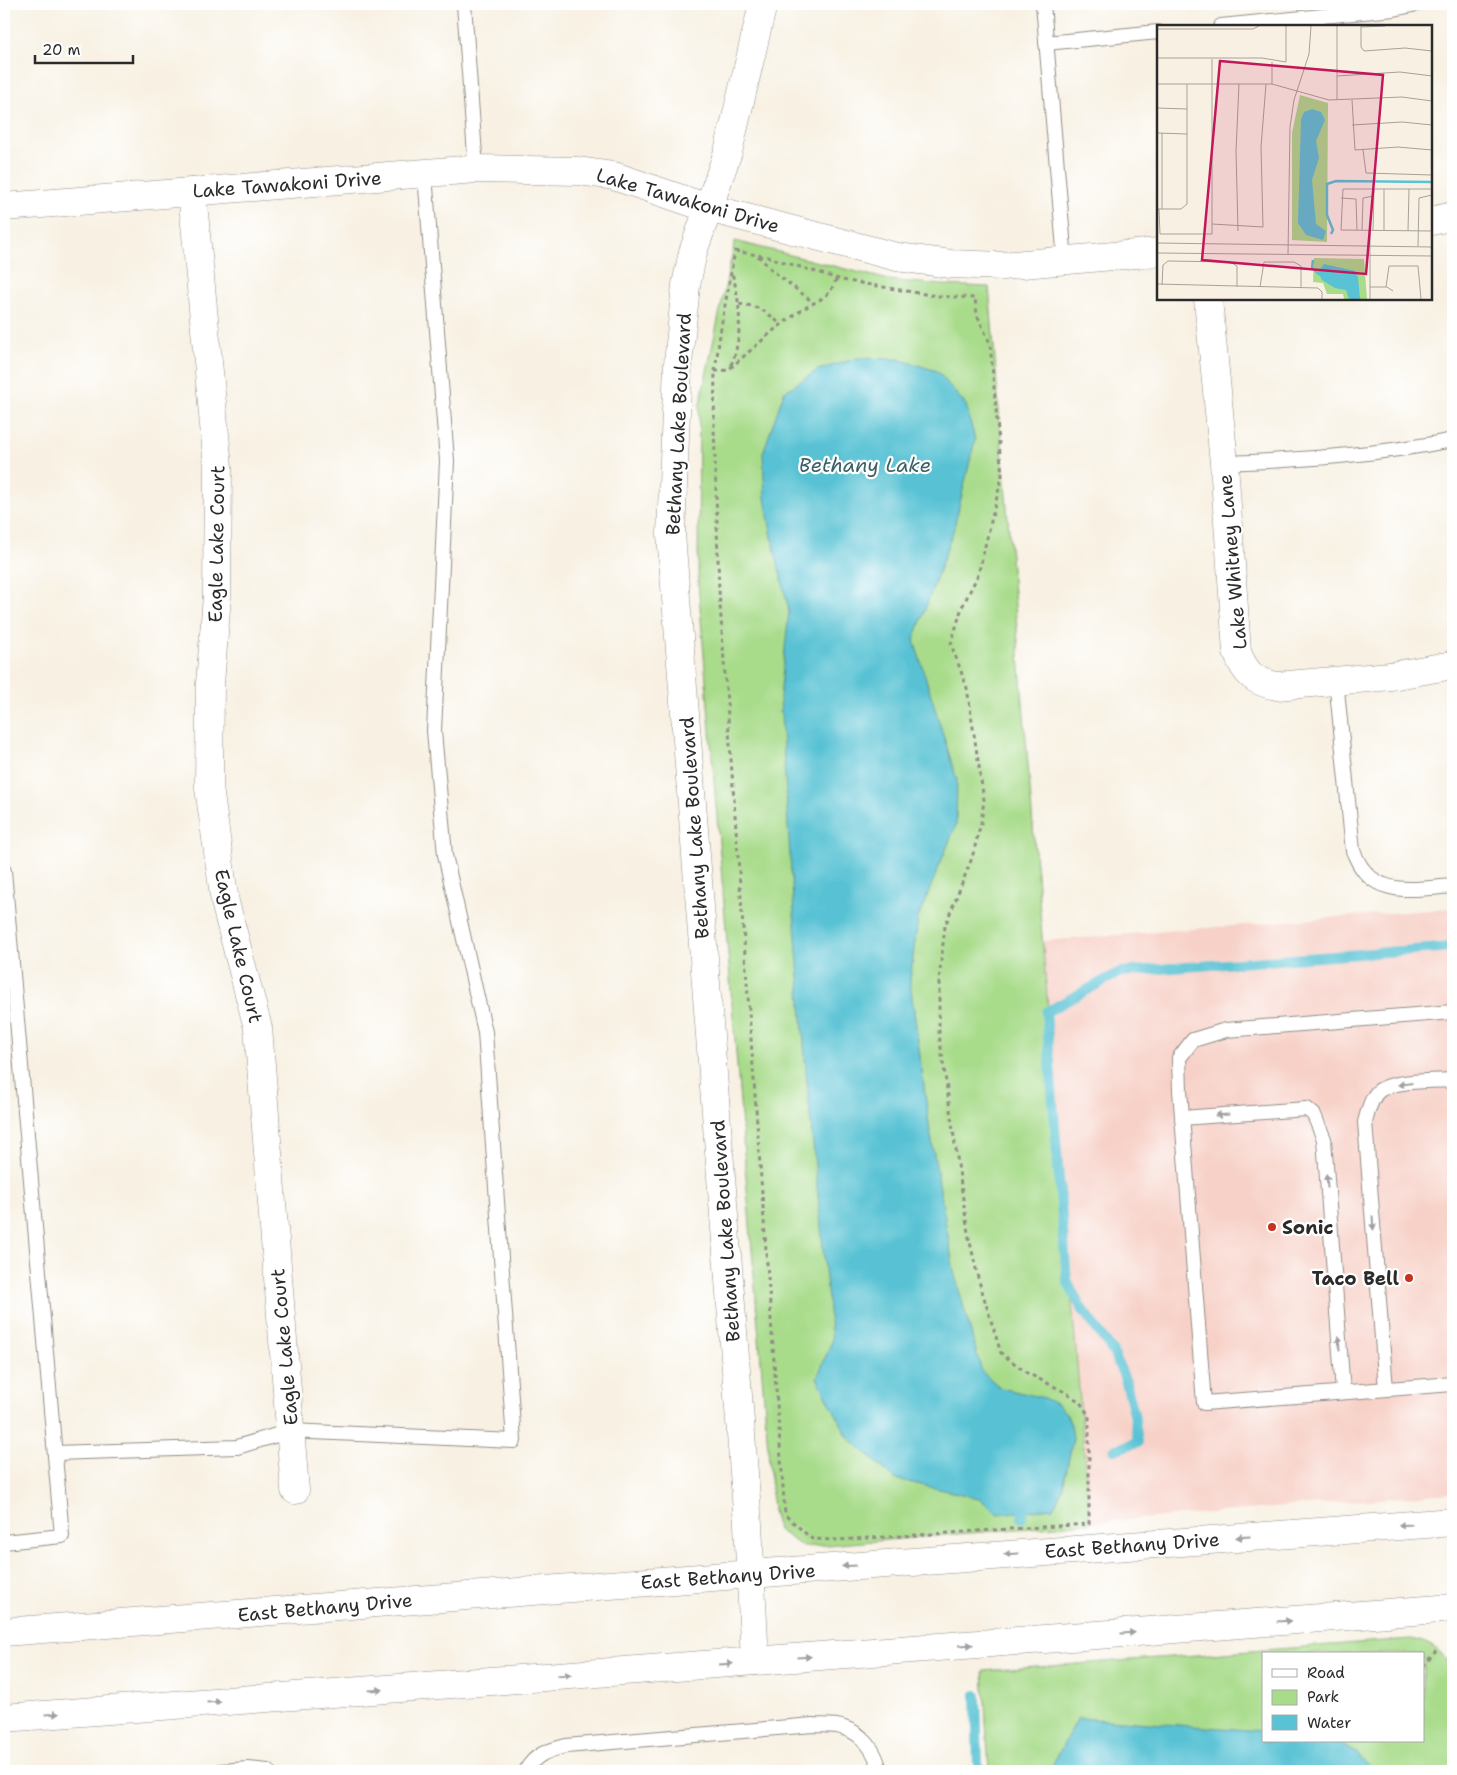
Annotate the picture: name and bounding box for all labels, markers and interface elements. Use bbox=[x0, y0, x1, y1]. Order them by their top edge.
inset map bbox=[1157, 25, 1432, 300]
scale bar bbox=[35, 32, 132, 64]
text: 20 m bbox=[42, 40, 81, 60]
street label: Lake Tawakoni Drive bbox=[593, 162, 782, 239]
street label: Lake Tawakoni Drive bbox=[192, 165, 382, 204]
street label: Bethany Lake Boulevard bbox=[660, 312, 697, 536]
water label: Bethany Lake bbox=[799, 452, 931, 478]
street label: Eagle Lake Court bbox=[203, 465, 230, 623]
street label: Lake Whitney Lane bbox=[1212, 473, 1253, 651]
street label: Bethany Lake Boulevard bbox=[674, 716, 715, 940]
street label: Eagle Lake Court bbox=[209, 867, 268, 1025]
one-way arrow bbox=[1396, 1080, 1412, 1088]
one-way arrow bbox=[1214, 1111, 1230, 1119]
street label: Bethany Lake Boulevard bbox=[705, 1119, 746, 1343]
one-way arrow bbox=[1322, 1173, 1330, 1189]
place label: Sonic bbox=[1282, 1215, 1334, 1240]
one-way arrow bbox=[1370, 1215, 1378, 1231]
marker: Sonic bbox=[1266, 1221, 1278, 1233]
place label: Taco Bell bbox=[1312, 1266, 1399, 1291]
street label: Eagle Lake Court bbox=[265, 1268, 304, 1426]
marker: Taco Bell bbox=[1403, 1272, 1415, 1284]
one-way arrow bbox=[1335, 1335, 1343, 1351]
one-way arrow bbox=[1396, 1522, 1412, 1530]
street label: East Bethany Drive bbox=[1044, 1527, 1221, 1564]
one-way arrow bbox=[1234, 1534, 1250, 1542]
one-way arrow bbox=[1002, 1551, 1018, 1559]
street label: East Bethany Drive bbox=[640, 1558, 817, 1595]
one-way arrow bbox=[840, 1563, 856, 1571]
street label: East Bethany Drive bbox=[236, 1587, 414, 1628]
one-way arrow bbox=[1276, 1617, 1292, 1625]
one-way arrow bbox=[1120, 1629, 1136, 1637]
one-way arrow bbox=[958, 1641, 974, 1649]
legend bbox=[1262, 1652, 1424, 1742]
one-way arrow bbox=[796, 1653, 812, 1661]
one-way arrow bbox=[718, 1659, 734, 1667]
text: Road bbox=[1307, 1663, 1345, 1683]
one-way arrow bbox=[556, 1671, 572, 1679]
one-way arrow bbox=[369, 1685, 385, 1693]
text: Park bbox=[1307, 1687, 1339, 1707]
one-way arrow bbox=[207, 1698, 223, 1706]
one-way arrow bbox=[45, 1710, 61, 1718]
text: Water bbox=[1307, 1713, 1351, 1733]

